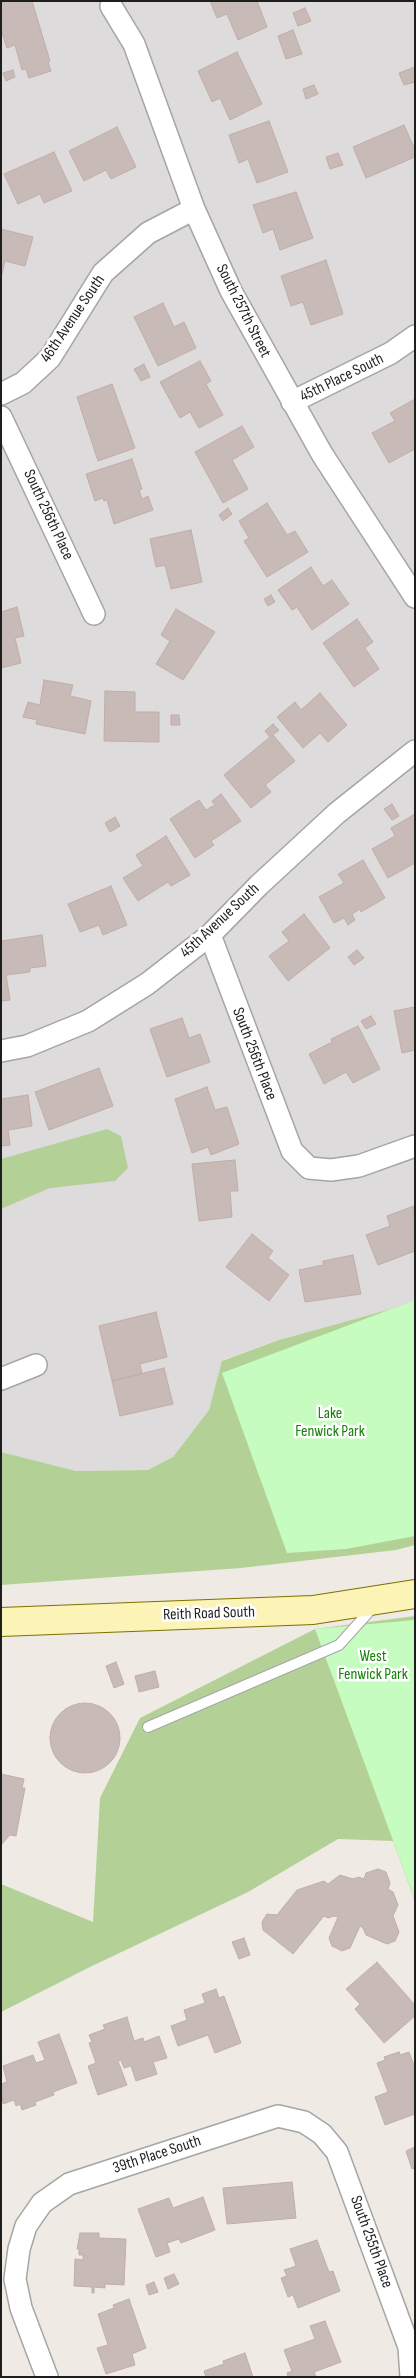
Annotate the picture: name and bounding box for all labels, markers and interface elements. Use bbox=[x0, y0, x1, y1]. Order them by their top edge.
street label: South 257th Street bbox=[211, 261, 275, 361]
street label: 46th Avenue South bbox=[37, 272, 109, 366]
street label: 45th Place South bbox=[297, 350, 387, 406]
street label: South 256th Place bbox=[19, 467, 77, 563]
street label: 45th Avenue South bbox=[177, 880, 263, 962]
street label: South 256th Place bbox=[228, 1005, 280, 1103]
park label: Lake Fenwick Park bbox=[295, 1404, 365, 1442]
street label: Reith Road South bbox=[163, 1603, 255, 1625]
park label: West Fenwick Park bbox=[338, 1647, 408, 1685]
street label: 39th Place South bbox=[111, 2132, 203, 2178]
street label: South 255th Place bbox=[345, 2193, 397, 2291]

